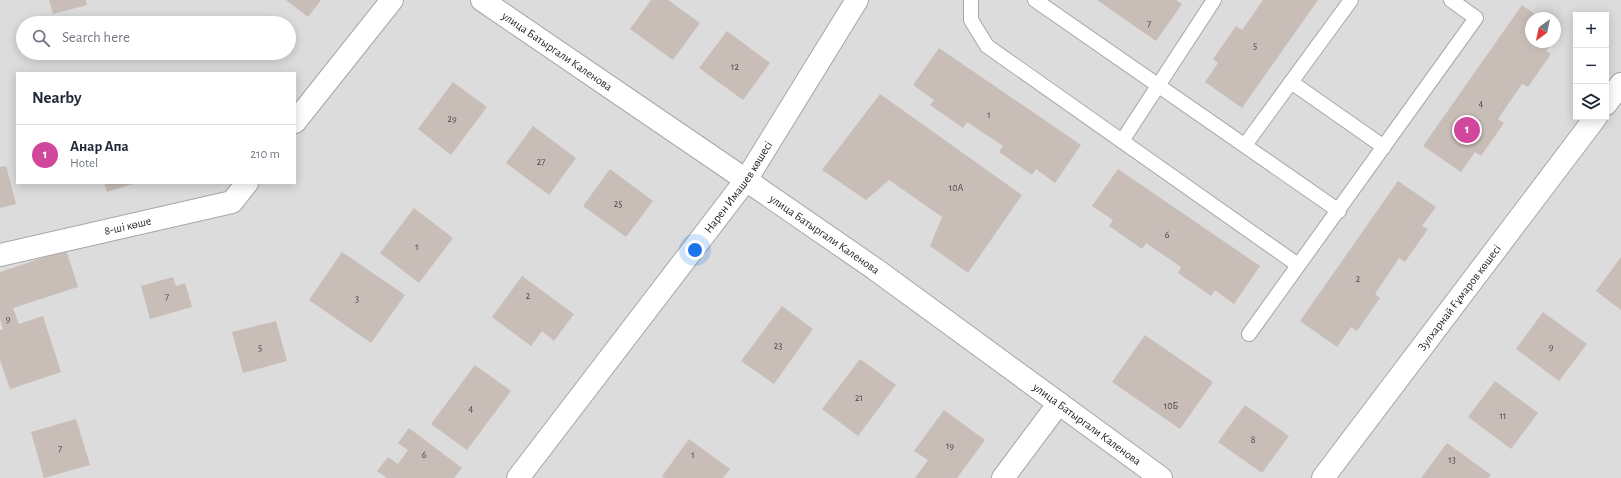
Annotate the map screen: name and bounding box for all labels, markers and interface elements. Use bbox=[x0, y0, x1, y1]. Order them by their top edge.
street label: улица Батыргали Каленова bbox=[498, 9, 615, 93]
north arrow bbox=[1525, 12, 1561, 48]
map controls bbox=[1573, 12, 1609, 120]
button: + bbox=[1573, 12, 1609, 48]
search box bbox=[16, 16, 296, 60]
house number: 7 bbox=[1147, 19, 1151, 29]
icon: search bbox=[30, 27, 52, 49]
text: Search here bbox=[62, 30, 130, 45]
house number: 5 bbox=[1253, 41, 1257, 51]
button: − bbox=[1573, 48, 1609, 84]
house number: 12 bbox=[731, 62, 739, 72]
button: layers bbox=[1573, 84, 1609, 120]
text: Nearby bbox=[32, 89, 82, 106]
house number: 4 bbox=[1479, 99, 1484, 109]
house number: 1 bbox=[987, 110, 991, 120]
house number: 29 bbox=[447, 114, 457, 124]
pin: 1 bbox=[1454, 115, 1480, 145]
text: Анар Апа bbox=[70, 139, 129, 154]
street label: Нарен Имашев көшесi bbox=[702, 139, 774, 235]
text: 1 bbox=[43, 148, 47, 161]
text: 210 m bbox=[250, 148, 280, 161]
text: Hotel bbox=[70, 157, 98, 170]
house number: 27 bbox=[537, 157, 545, 167]
house number: 10А bbox=[949, 183, 963, 193]
street label: улица Батыргали Каленова bbox=[766, 192, 882, 277]
house number: 25 bbox=[614, 199, 622, 209]
street label: 8-шi көше bbox=[103, 215, 152, 237]
house number: 6 bbox=[1165, 230, 1170, 240]
your location bbox=[685, 240, 705, 260]
house number: 1 bbox=[415, 242, 419, 252]
street label: Зулхарнай Ғұмаров көшесі bbox=[1415, 242, 1503, 353]
house number: 2 bbox=[1356, 274, 1361, 284]
house number: 2 bbox=[526, 291, 531, 301]
house number: 7 bbox=[165, 292, 169, 302]
house number: 3 bbox=[355, 294, 359, 304]
house number: 9 bbox=[6, 314, 11, 324]
house number: 23 bbox=[774, 341, 782, 351]
house number: 9 bbox=[1549, 342, 1554, 352]
house number: 5 bbox=[258, 343, 262, 353]
street label: улица Батыргали Каленова bbox=[1029, 380, 1144, 468]
house number: 21 bbox=[855, 393, 863, 403]
house number: 10Б bbox=[1164, 401, 1178, 411]
house number: 4 bbox=[469, 404, 474, 414]
house number: 11 bbox=[1500, 411, 1506, 421]
house number: 8 bbox=[1251, 435, 1256, 445]
house number: 19 bbox=[946, 441, 954, 451]
house number: 7 bbox=[58, 444, 62, 454]
house number: 6 bbox=[422, 450, 427, 460]
house number: 1 bbox=[691, 450, 695, 460]
house number: 13 bbox=[1448, 455, 1456, 465]

